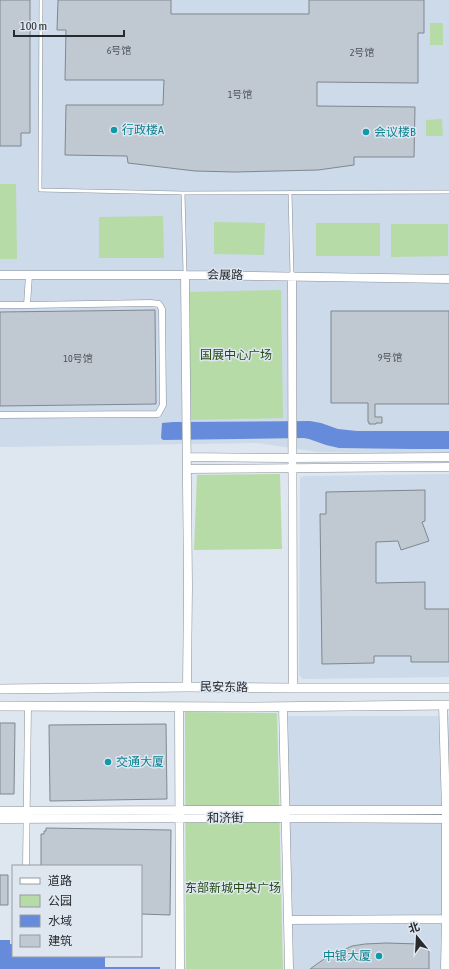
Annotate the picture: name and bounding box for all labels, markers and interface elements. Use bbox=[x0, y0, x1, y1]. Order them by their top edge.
scale bar bbox=[14, 12, 124, 38]
text: 100 m bbox=[20, 19, 47, 33]
house number: 6号馆 bbox=[107, 45, 131, 56]
house number: 2号馆 bbox=[350, 47, 374, 58]
house number: 1号馆 bbox=[228, 89, 252, 100]
place label: 行政楼A bbox=[122, 123, 164, 137]
marker: 行政楼A bbox=[109, 125, 119, 135]
place label: 会议楼B bbox=[374, 125, 416, 139]
marker: 会议楼B bbox=[361, 127, 371, 137]
street label: 会展路 bbox=[207, 268, 243, 282]
park label: 国展中心广场 bbox=[200, 348, 272, 362]
house number: 9号馆 bbox=[378, 352, 402, 363]
house number: 10号馆 bbox=[63, 353, 93, 364]
street label: 民安东路 bbox=[200, 680, 248, 694]
place label: 交通大厦 bbox=[116, 755, 164, 769]
marker: 交通大厦 bbox=[103, 757, 113, 767]
street label: 和济街 bbox=[207, 811, 243, 825]
legend bbox=[12, 865, 142, 957]
text: 道路 bbox=[48, 874, 72, 888]
park label: 东部新城中央广场 bbox=[185, 881, 281, 895]
text: 公园 bbox=[48, 894, 72, 908]
text: 水域 bbox=[48, 914, 72, 928]
north arrow bbox=[397, 917, 437, 957]
text: 北 bbox=[407, 920, 421, 935]
text: 建筑 bbox=[48, 934, 72, 948]
place label: 中银大厦 bbox=[323, 949, 371, 963]
marker: 中银大厦 bbox=[374, 951, 384, 961]

